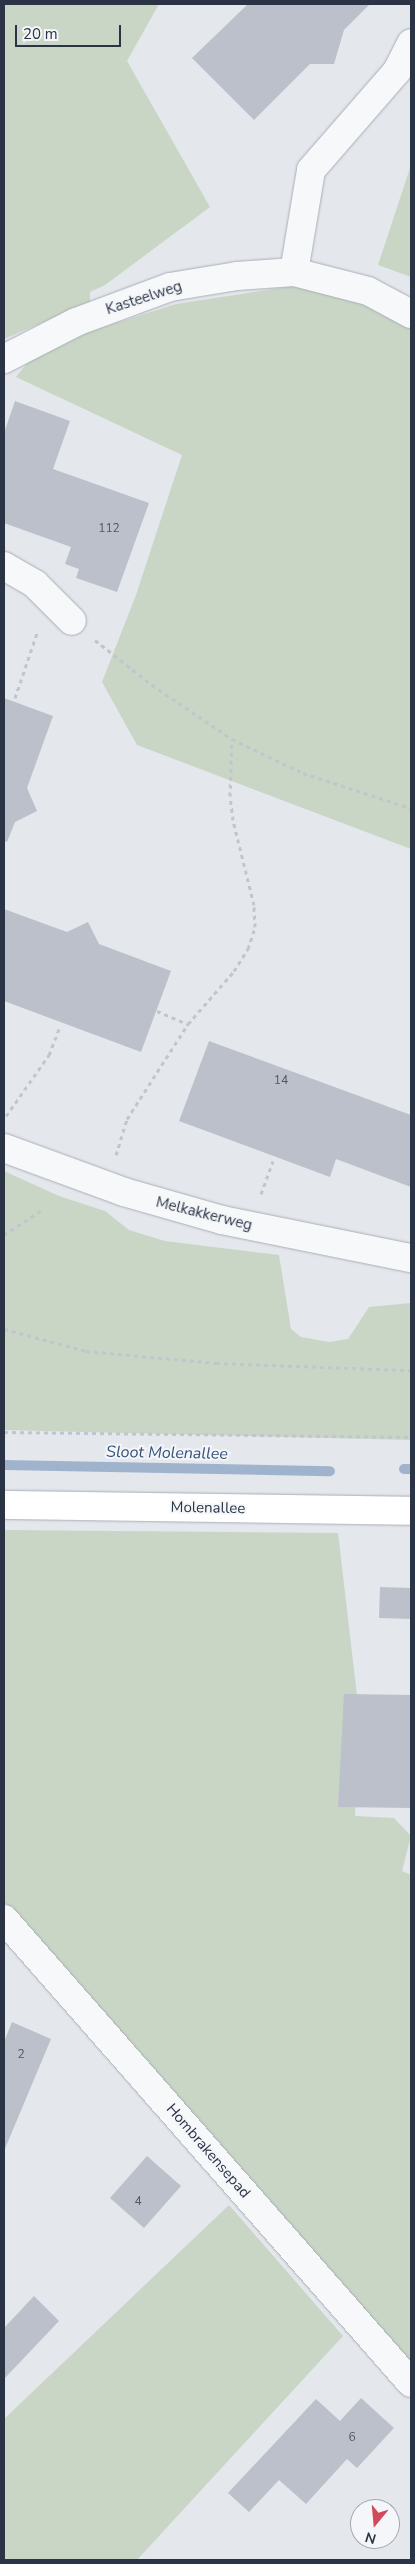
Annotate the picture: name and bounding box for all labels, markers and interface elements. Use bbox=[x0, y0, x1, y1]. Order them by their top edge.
scale bar bbox=[18, 15, 124, 47]
text: 20 m bbox=[23, 24, 58, 44]
street label: Kasteelweg bbox=[104, 277, 184, 319]
house number: 112 bbox=[98, 522, 120, 536]
house number: 14 bbox=[274, 1074, 288, 1088]
street label: Melkakkerweg bbox=[154, 1193, 254, 1235]
water label: Sloot Molenallee bbox=[106, 1442, 228, 1464]
street label: Molenallee bbox=[170, 1498, 246, 1518]
house number: 2 bbox=[17, 2048, 25, 2062]
street label: Hombrakensepad bbox=[162, 2100, 254, 2202]
house number: 4 bbox=[134, 2195, 142, 2209]
house number: 6 bbox=[348, 2431, 356, 2445]
north arrow bbox=[350, 2499, 400, 2549]
text: N bbox=[363, 2527, 379, 2548]

